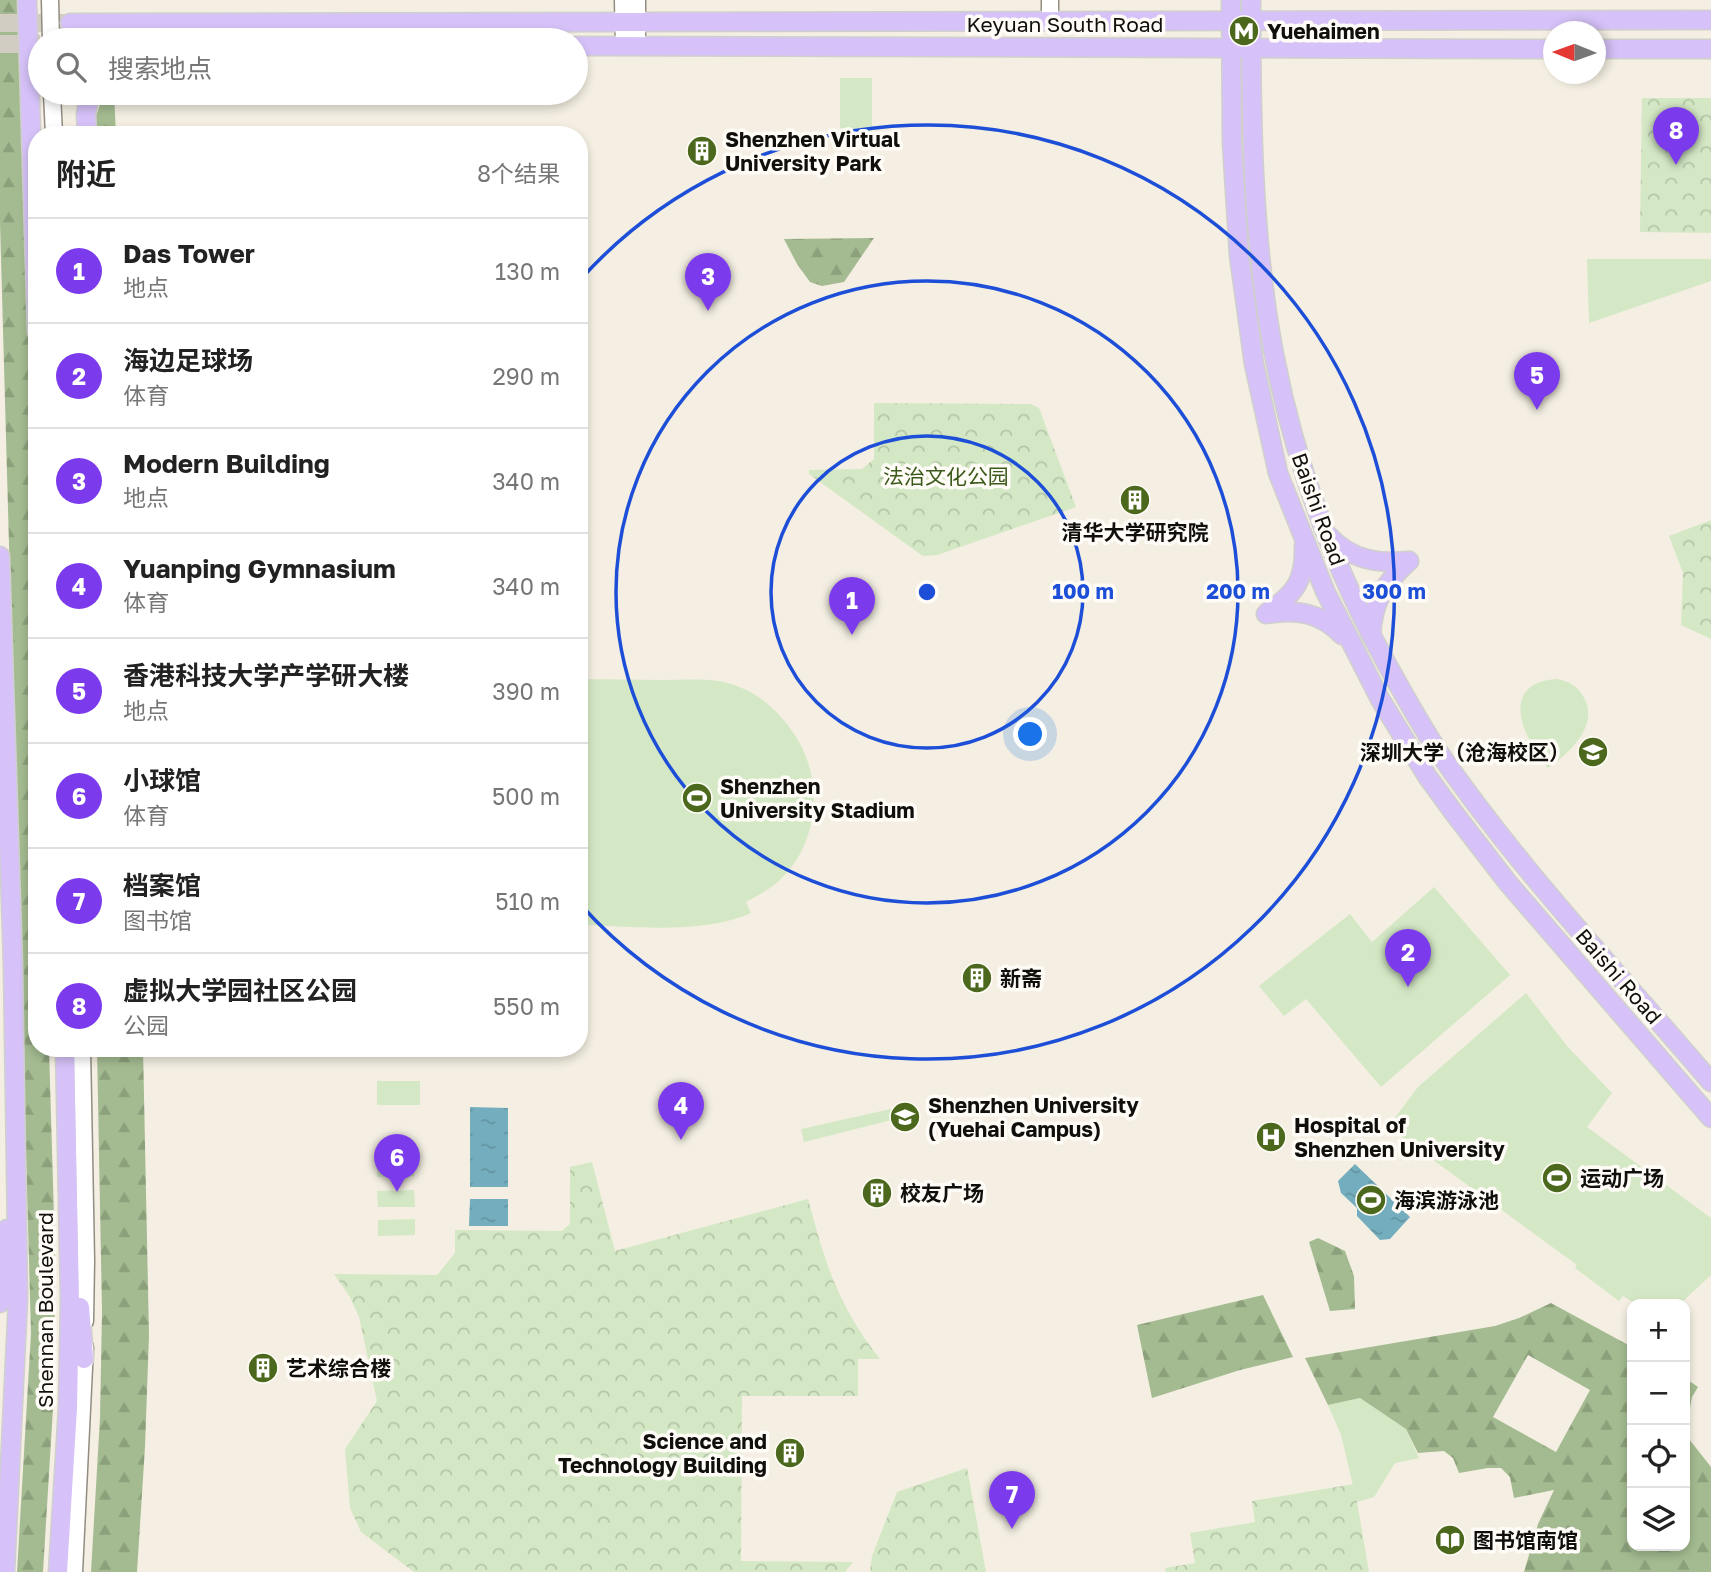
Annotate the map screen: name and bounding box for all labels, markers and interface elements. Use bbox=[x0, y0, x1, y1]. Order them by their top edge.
street label: Keyuan South Road bbox=[966, 11, 1164, 37]
metro station icon: Yuehaimen bbox=[1227, 14, 1261, 48]
place label: Yuehaimen bbox=[1267, 18, 1380, 44]
north arrow bbox=[1543, 21, 1606, 84]
search box bbox=[28, 28, 588, 105]
icon: search bbox=[52, 48, 90, 86]
text: 搜索地点 bbox=[108, 53, 212, 84]
pin: 8 bbox=[1653, 107, 1699, 165]
place label: Shenzhen Virtual University Park bbox=[725, 126, 900, 176]
building icon: Shenzhen Virtual University Park bbox=[685, 134, 719, 168]
text: 附近 bbox=[56, 156, 116, 192]
text: 8个结果 bbox=[477, 159, 560, 187]
text: Das Tower bbox=[123, 238, 255, 269]
pin: 3 bbox=[685, 253, 731, 311]
text: 1 bbox=[73, 257, 85, 285]
text: 130 m bbox=[495, 257, 560, 285]
text: 地点 bbox=[123, 273, 169, 301]
text: 海边足球场 bbox=[123, 345, 253, 376]
pin: 5 bbox=[1514, 352, 1560, 410]
text: 2 bbox=[72, 362, 86, 390]
text: 290 m bbox=[492, 362, 560, 390]
text: 体育 bbox=[123, 381, 169, 409]
text: Modern Building bbox=[123, 448, 330, 479]
street label: Baishi Road bbox=[1287, 449, 1351, 569]
park label: 法治文化公园 bbox=[883, 463, 1009, 489]
text: 3 bbox=[72, 467, 86, 495]
text: 340 m bbox=[492, 467, 560, 495]
text: 地点 bbox=[123, 483, 169, 511]
building icon: 清华大学研究院 bbox=[1118, 483, 1152, 517]
place label: 清华大学研究院 bbox=[1062, 519, 1209, 545]
text: Yuanping Gymnasium bbox=[123, 553, 396, 584]
text: 4 bbox=[72, 572, 86, 600]
text: 340 m bbox=[492, 572, 560, 600]
pin: 1 bbox=[829, 577, 875, 635]
text: 100 m bbox=[1052, 578, 1114, 604]
text: 200 m bbox=[1206, 578, 1270, 604]
text: 300 m bbox=[1362, 578, 1426, 604]
centre of rings bbox=[915, 580, 939, 604]
text: 体育 bbox=[123, 588, 169, 616]
text: 香港科技大学产学研大楼 bbox=[123, 660, 409, 691]
text: 5 bbox=[72, 677, 86, 705]
text: 390 m bbox=[492, 677, 560, 705]
text: 地点 bbox=[123, 696, 169, 724]
your location bbox=[1013, 717, 1047, 751]
school or university icon: 深圳大学（沧海校区） bbox=[1576, 735, 1610, 769]
place label: 深圳大学（沧海校区） bbox=[1360, 739, 1570, 765]
text: 小球馆 bbox=[123, 765, 201, 796]
place label: Shenzhen University Stadium bbox=[720, 773, 915, 823]
sports icon: Shenzhen University Stadium bbox=[680, 781, 714, 815]
text: 6 bbox=[72, 782, 86, 810]
text: 500 m bbox=[492, 782, 560, 810]
text: 体育 bbox=[123, 801, 169, 829]
text: 档案馆 bbox=[123, 870, 201, 901]
text: 7 bbox=[73, 887, 85, 915]
text: 510 m bbox=[495, 887, 560, 915]
text: 图书馆 bbox=[123, 906, 192, 934]
street label: Baishi Road bbox=[1571, 923, 1667, 1029]
pin: 2 bbox=[1385, 929, 1431, 987]
building icon: 新斋 bbox=[960, 961, 994, 995]
place label: 新斋 bbox=[1000, 965, 1042, 991]
text: 虚拟大学园社区公园 bbox=[123, 975, 357, 1006]
text: 8 bbox=[72, 992, 86, 1020]
text: 550 m bbox=[493, 992, 560, 1020]
text: 公园 bbox=[123, 1011, 169, 1039]
pin: 4 bbox=[658, 1082, 704, 1140]
place label: Shenzhen University (Yuehai Campus) bbox=[928, 1092, 1139, 1142]
school or university icon: Shenzhen University (Yuehai Campus) bbox=[888, 1100, 922, 1134]
place label: Hospital of Shenzhen University bbox=[1294, 1112, 1505, 1162]
hospital icon: Hospital of Shenzhen University bbox=[1254, 1120, 1288, 1154]
pin: 6 bbox=[374, 1134, 420, 1192]
sports icon: 运动广场 bbox=[1540, 1161, 1574, 1195]
place label: 运动广场 bbox=[1580, 1165, 1664, 1191]
building icon: 校友广场 bbox=[860, 1176, 894, 1210]
place label: 校友广场 bbox=[900, 1180, 984, 1206]
sports icon: 海滨游泳池 bbox=[1354, 1183, 1388, 1217]
place label: 海滨游泳池 bbox=[1394, 1187, 1499, 1213]
street label: Shennan Boulevard bbox=[32, 1212, 58, 1408]
map controls bbox=[1627, 1299, 1690, 1551]
button: + bbox=[1627, 1299, 1690, 1362]
building icon: 艺术综合楼 bbox=[246, 1351, 280, 1385]
place label: 艺术综合楼 bbox=[286, 1355, 391, 1381]
button: − bbox=[1627, 1362, 1690, 1425]
button: locate bbox=[1627, 1425, 1690, 1488]
place label: Science and Technology Building bbox=[558, 1428, 767, 1478]
building icon: Science and Technology Building bbox=[773, 1436, 807, 1470]
pin: 7 bbox=[989, 1471, 1035, 1529]
button: layers bbox=[1627, 1488, 1690, 1551]
library icon: 图书馆南馆 bbox=[1433, 1523, 1467, 1557]
place label: 图书馆南馆 bbox=[1473, 1527, 1578, 1553]

